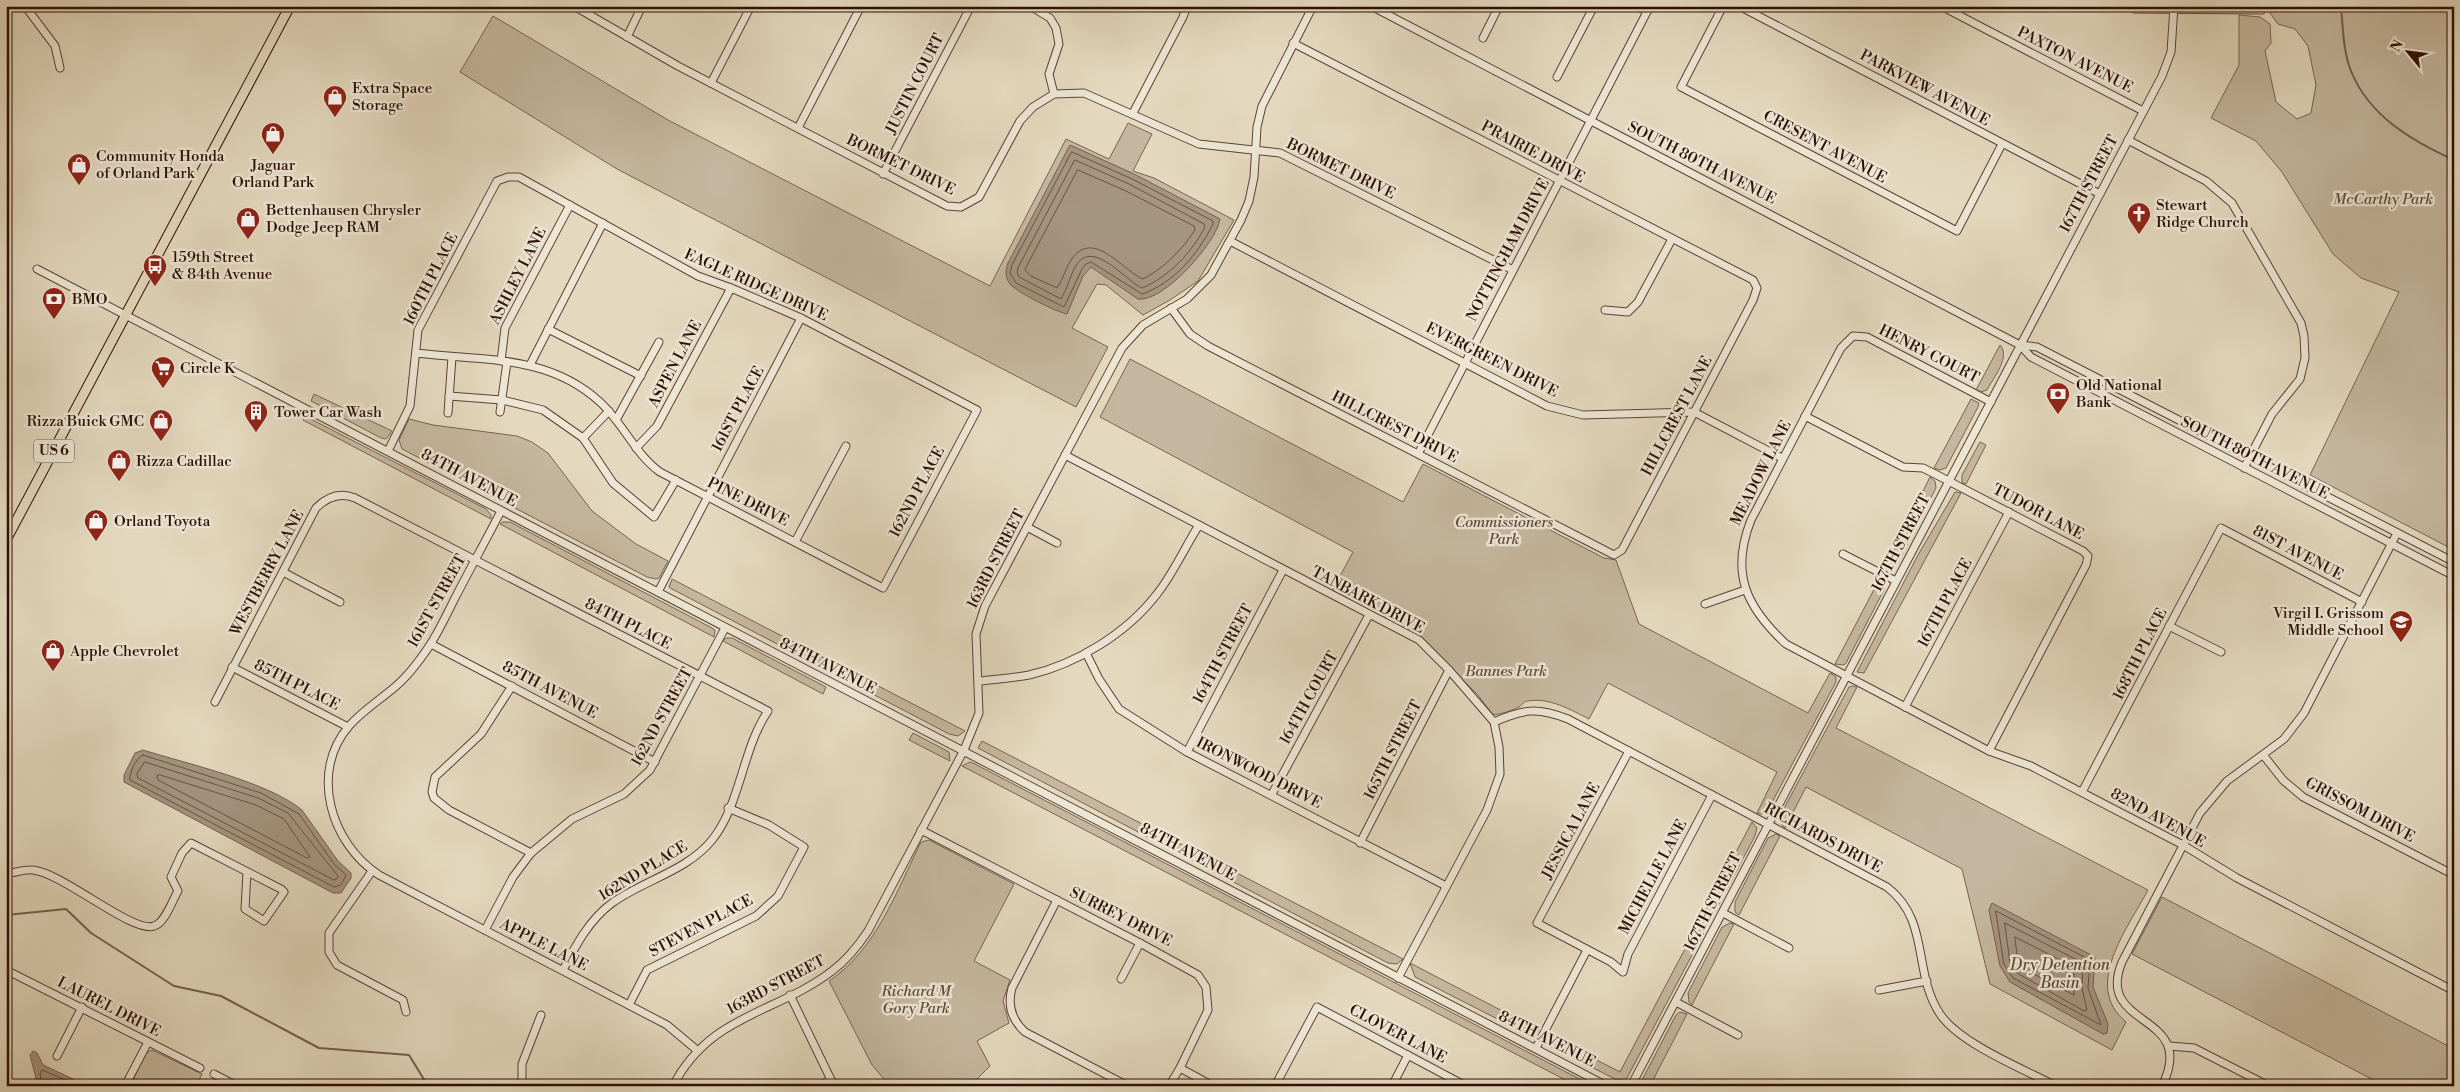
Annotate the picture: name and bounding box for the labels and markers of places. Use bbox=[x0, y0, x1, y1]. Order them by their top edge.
place label: Extra Space Storage bbox=[352, 79, 432, 115]
shop icon: Extra Space Storage bbox=[322, 84, 348, 118]
shop icon: Jaguar Orland Park bbox=[260, 121, 286, 155]
place label: Community Honda of Orland Park bbox=[96, 147, 225, 183]
shop icon: Community Honda of Orland Park bbox=[66, 152, 92, 186]
place label: Jaguar Orland Park bbox=[232, 156, 315, 192]
place label: Stewart Ridge Church bbox=[2156, 196, 2249, 232]
place label: Bettenhausen Chrysler Dodge Jeep RAM bbox=[265, 201, 422, 237]
church icon: Stewart Ridge Church bbox=[2126, 201, 2152, 235]
shop icon: Bettenhausen Chrysler Dodge Jeep RAM bbox=[235, 206, 261, 240]
place label: 159th Street & 84th Avenue bbox=[172, 248, 272, 284]
bus stop icon: 159th Street & 84th Avenue bbox=[142, 253, 168, 287]
bank icon: BMO bbox=[41, 286, 67, 320]
place label: BMO bbox=[71, 290, 108, 309]
supermarket icon: Circle K bbox=[150, 355, 176, 389]
place label: Circle K bbox=[180, 359, 236, 378]
place label: Old National Bank bbox=[2075, 376, 2163, 412]
bank icon: Old National Bank bbox=[2045, 381, 2071, 415]
building icon: Tower Car Wash bbox=[243, 399, 269, 433]
place label: Tower Car Wash bbox=[274, 403, 382, 422]
shop icon: Rizza Buick GMC bbox=[148, 408, 174, 442]
place label: Rizza Buick GMC bbox=[26, 412, 144, 431]
shop icon: Rizza Cadillac bbox=[106, 448, 132, 482]
place label: Rizza Cadillac bbox=[136, 452, 232, 471]
shop icon: Orland Toyota bbox=[83, 508, 109, 542]
place label: Orland Toyota bbox=[114, 512, 211, 531]
place label: Virgil I. Grissom Middle School bbox=[2272, 604, 2385, 640]
school or university icon: Virgil I. Grissom Middle School bbox=[2388, 609, 2414, 643]
shop icon: Apple Chevrolet bbox=[40, 638, 66, 672]
place label: Apple Chevrolet bbox=[69, 642, 180, 661]

